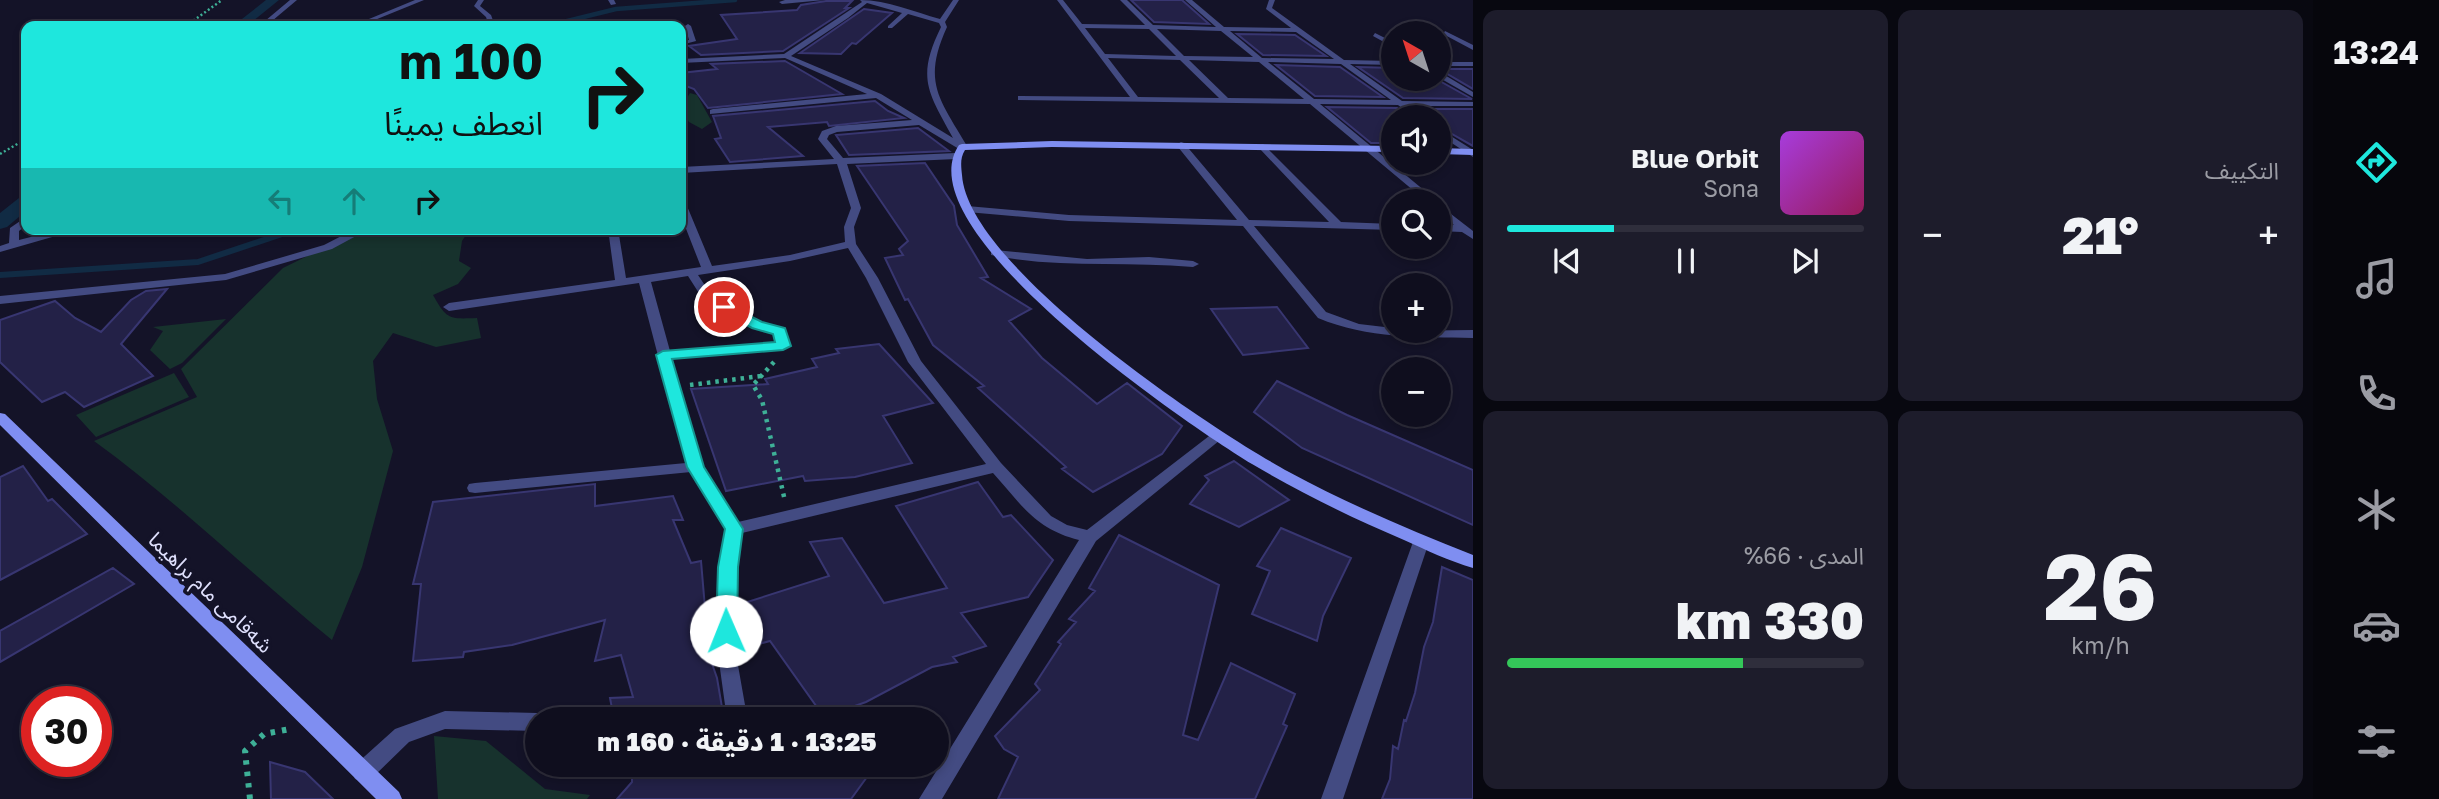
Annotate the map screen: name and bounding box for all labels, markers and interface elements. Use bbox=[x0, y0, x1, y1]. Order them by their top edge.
north arrow bbox=[1381, 21, 1451, 91]
map controls bbox=[1381, 21, 1451, 427]
text: 100 m bbox=[399, 31, 543, 90]
text: 13:24 bbox=[2333, 33, 2419, 71]
icon: right bbox=[567, 49, 658, 140]
text: انعطف يمينًا bbox=[384, 104, 543, 142]
button: sound bbox=[1381, 105, 1451, 175]
icon: directions bbox=[2352, 138, 2401, 187]
text: Blue Orbit bbox=[1631, 143, 1759, 174]
text: التكييف bbox=[2205, 156, 2279, 184]
text: Sona bbox=[1703, 174, 1759, 202]
icon: left bbox=[262, 182, 300, 220]
icon: ahead bbox=[335, 182, 373, 220]
icon: right bbox=[408, 182, 446, 220]
button: search bbox=[1381, 189, 1451, 259]
text: 21° bbox=[2062, 203, 2139, 265]
text: − bbox=[1922, 212, 1943, 257]
text: + bbox=[2258, 212, 2279, 257]
icon: previous bbox=[1548, 242, 1586, 280]
icon: pause bbox=[1667, 242, 1705, 280]
icon: next bbox=[1786, 242, 1824, 280]
icon: music bbox=[2352, 254, 2401, 303]
button: + bbox=[1381, 273, 1451, 343]
pin bbox=[694, 277, 754, 337]
icon: arrive bbox=[705, 288, 743, 326]
button: − bbox=[1381, 357, 1451, 427]
icon: phone bbox=[2352, 369, 2401, 418]
icon: climate bbox=[2352, 485, 2401, 534]
street label: شەقامی مام براهیما bbox=[141, 526, 279, 661]
text: 26 bbox=[2044, 531, 2157, 640]
text: المدى · 66% bbox=[1744, 541, 1864, 569]
text: 330 km bbox=[1676, 588, 1864, 650]
position arrow bbox=[689, 594, 763, 668]
icon: car bbox=[2352, 601, 2401, 650]
text: km/h bbox=[2071, 631, 2130, 659]
speed limit sign: 30 bbox=[21, 686, 112, 777]
icon: filters bbox=[2352, 717, 2401, 766]
text: 13:25 · 1 دقيقة · 160 m bbox=[597, 726, 877, 757]

